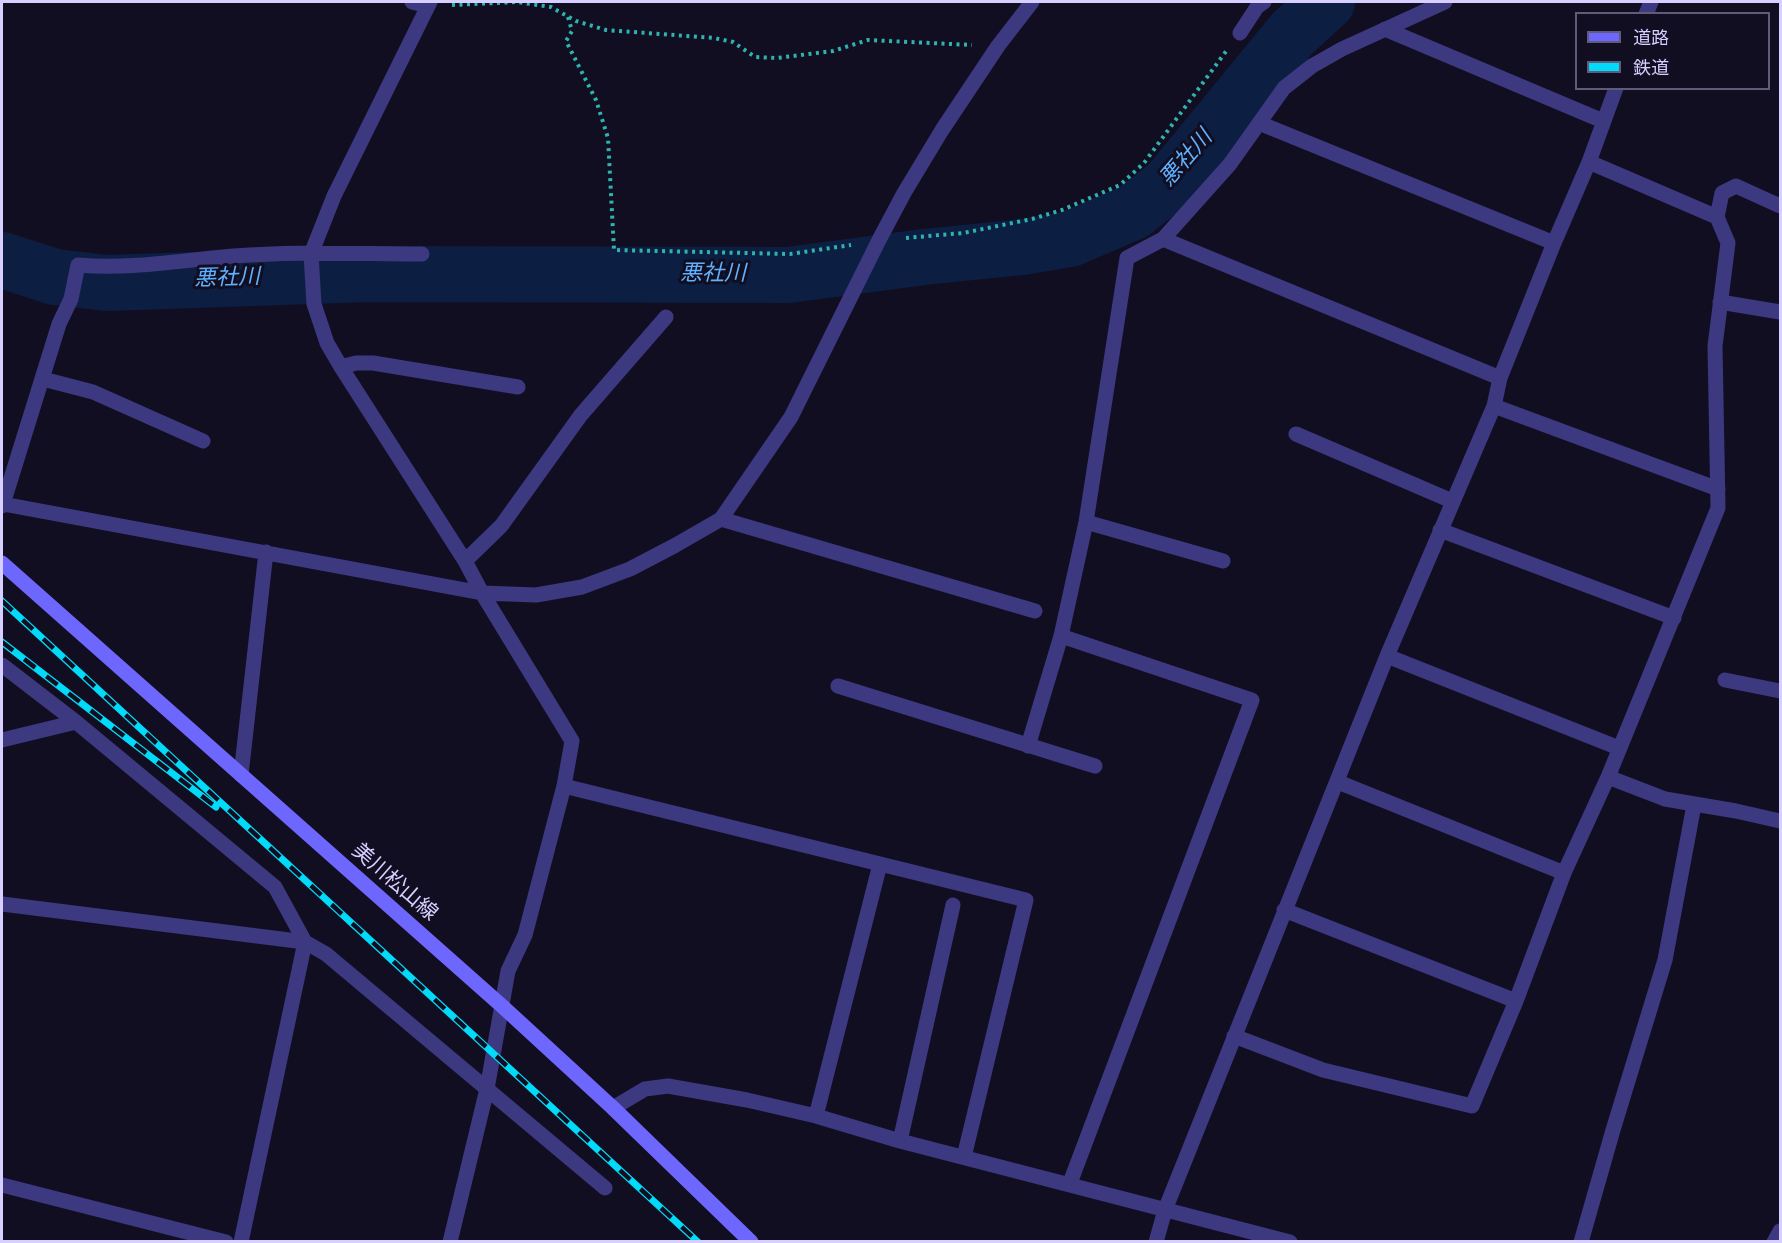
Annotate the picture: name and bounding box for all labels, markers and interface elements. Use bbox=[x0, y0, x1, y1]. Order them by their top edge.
legend bbox=[1575, 12, 1770, 90]
text: 道路 bbox=[1633, 25, 1669, 51]
text: 鉄道 bbox=[1633, 55, 1669, 81]
water label: 悪社川 bbox=[1155, 125, 1219, 193]
water label: 悪社川 bbox=[680, 262, 746, 288]
water label: 悪社川 bbox=[194, 265, 260, 293]
street label: 美川松山線 bbox=[346, 839, 442, 927]

